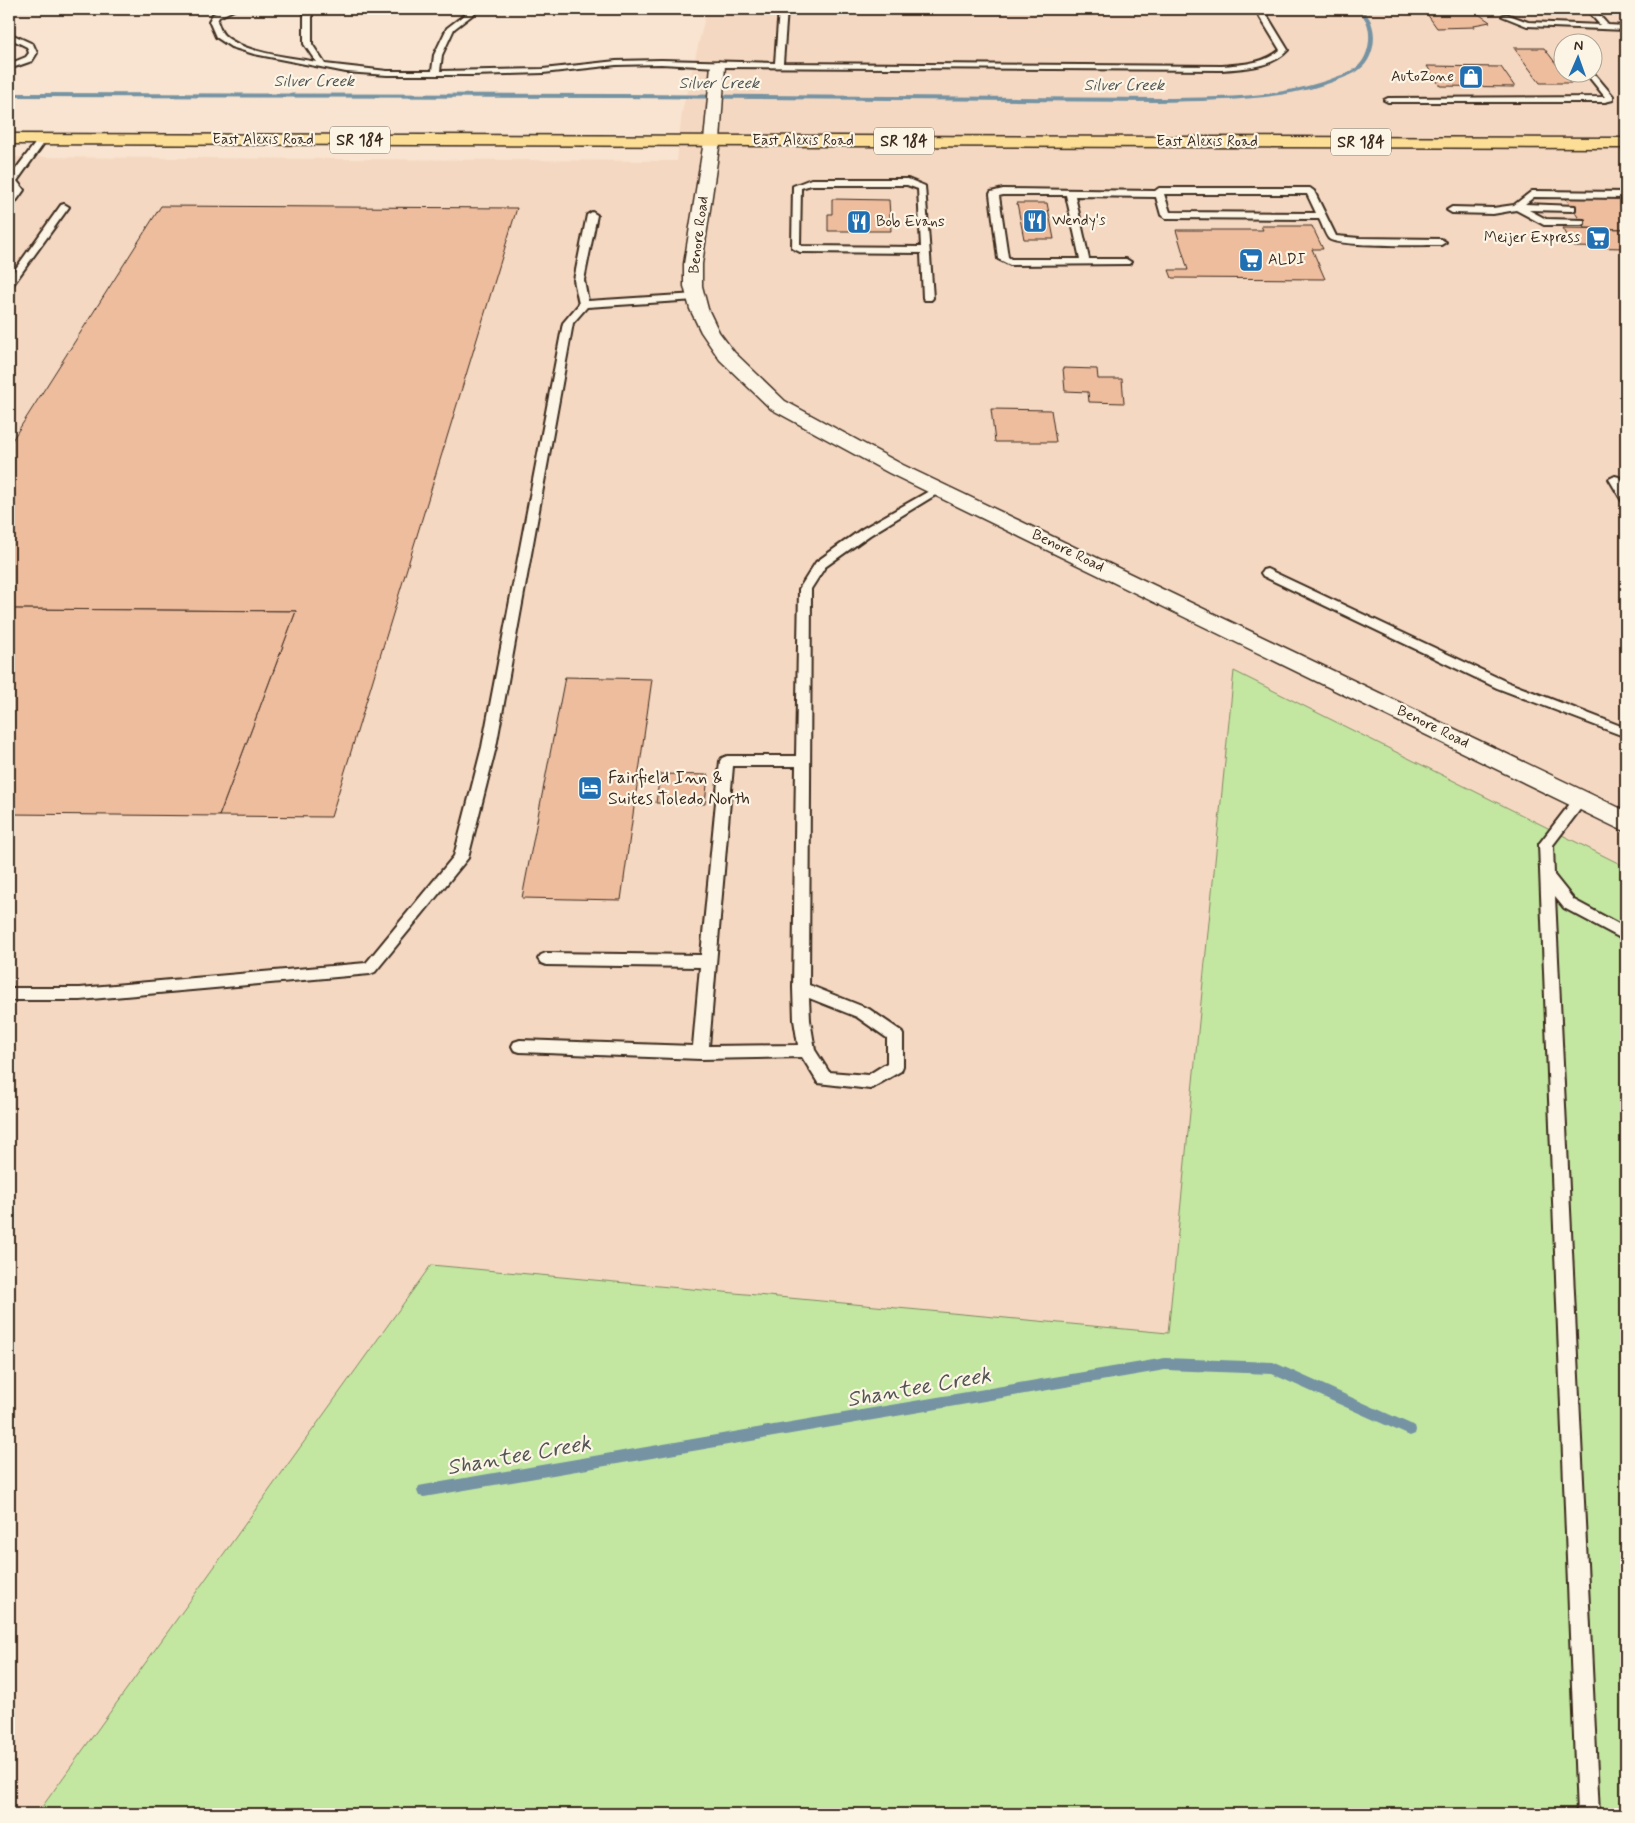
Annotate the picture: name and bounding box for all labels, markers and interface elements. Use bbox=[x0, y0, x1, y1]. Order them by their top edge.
north arrow bbox=[1552, 32, 1602, 82]
text: N bbox=[1573, 37, 1583, 55]
shop icon: AutoZone bbox=[1458, 64, 1484, 90]
place label: AutoZone bbox=[1391, 67, 1454, 87]
water label: Silver Creek bbox=[274, 71, 355, 92]
water label: Silver Creek bbox=[679, 73, 760, 94]
water label: Silver Creek bbox=[1084, 75, 1165, 96]
road number: SR 184 bbox=[330, 126, 390, 154]
road number: SR 184 bbox=[874, 128, 934, 154]
road number: SR 184 bbox=[1331, 128, 1391, 156]
street label: East Alexis Road bbox=[212, 130, 314, 150]
street label: East Alexis Road bbox=[752, 131, 854, 151]
street label: East Alexis Road bbox=[1156, 132, 1258, 152]
street label: Benore Road bbox=[684, 195, 714, 275]
restaurant icon: Wendy's bbox=[1022, 208, 1048, 234]
restaurant icon: Bob Evans bbox=[846, 209, 872, 235]
place label: Wendy's bbox=[1052, 211, 1106, 231]
place label: Bob Evans bbox=[876, 212, 945, 232]
supermarket icon: Meijer Express bbox=[1585, 225, 1611, 251]
place label: Meijer Express bbox=[1484, 228, 1580, 248]
supermarket icon: ALDI bbox=[1238, 247, 1264, 273]
place label: ALDI bbox=[1268, 250, 1306, 270]
street label: Benore Road bbox=[1028, 525, 1108, 577]
street label: Benore Road bbox=[1393, 701, 1473, 753]
place label: Fairfield Inn & Suites Toledo North bbox=[608, 766, 750, 811]
hotel icon: Fairfield Inn & Suites Toledo North bbox=[577, 775, 603, 801]
water label: Shantee Creek bbox=[845, 1362, 993, 1414]
water label: Shantee Creek bbox=[445, 1430, 593, 1482]

